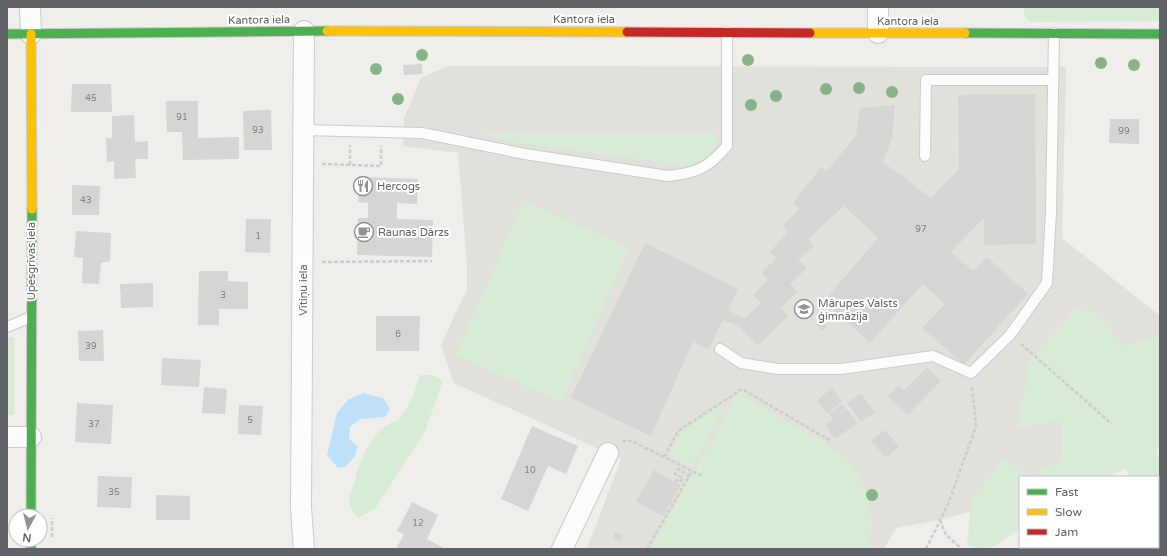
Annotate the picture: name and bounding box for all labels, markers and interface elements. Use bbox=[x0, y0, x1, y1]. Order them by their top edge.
street label: Kantora iela bbox=[228, 13, 290, 27]
street label: Kantora iela bbox=[553, 13, 615, 26]
street label: Kantora iela bbox=[877, 15, 939, 28]
house number: 45 bbox=[85, 93, 97, 104]
house number: 91 bbox=[176, 112, 188, 123]
house number: 93 bbox=[252, 125, 264, 136]
house number: 99 bbox=[1118, 126, 1130, 137]
restaurant icon: Hercogs bbox=[352, 175, 374, 197]
place label: Hercogs bbox=[377, 180, 420, 193]
house number: 43 bbox=[80, 195, 92, 206]
cafe icon: Raunas Dārzs bbox=[353, 221, 375, 243]
street label: Upesgrīvas iela bbox=[25, 222, 38, 300]
house number: 97 bbox=[915, 224, 927, 235]
place label: Raunas Dārzs bbox=[378, 226, 449, 239]
house number: 1 bbox=[255, 231, 261, 242]
street label: Vītiņu iela bbox=[297, 264, 310, 316]
house number: 3 bbox=[220, 290, 226, 301]
place label: Mārupes Valsts ģimnāzija bbox=[818, 297, 898, 323]
school or university icon: Mārupes Valsts ģimnāzija bbox=[793, 298, 815, 320]
house number: 6 bbox=[395, 329, 401, 340]
house number: 39 bbox=[85, 341, 97, 352]
house number: 5 bbox=[247, 415, 253, 426]
house number: 37 bbox=[88, 419, 100, 430]
house number: 10 bbox=[524, 465, 536, 476]
legend bbox=[1019, 476, 1159, 548]
text: Fast bbox=[1055, 485, 1079, 499]
house number: 35 bbox=[108, 487, 120, 498]
text: Slow bbox=[1055, 505, 1082, 519]
north arrow bbox=[8, 508, 48, 548]
house number: 12 bbox=[412, 518, 424, 529]
text: Jam bbox=[1055, 525, 1078, 539]
text: N bbox=[22, 530, 32, 544]

